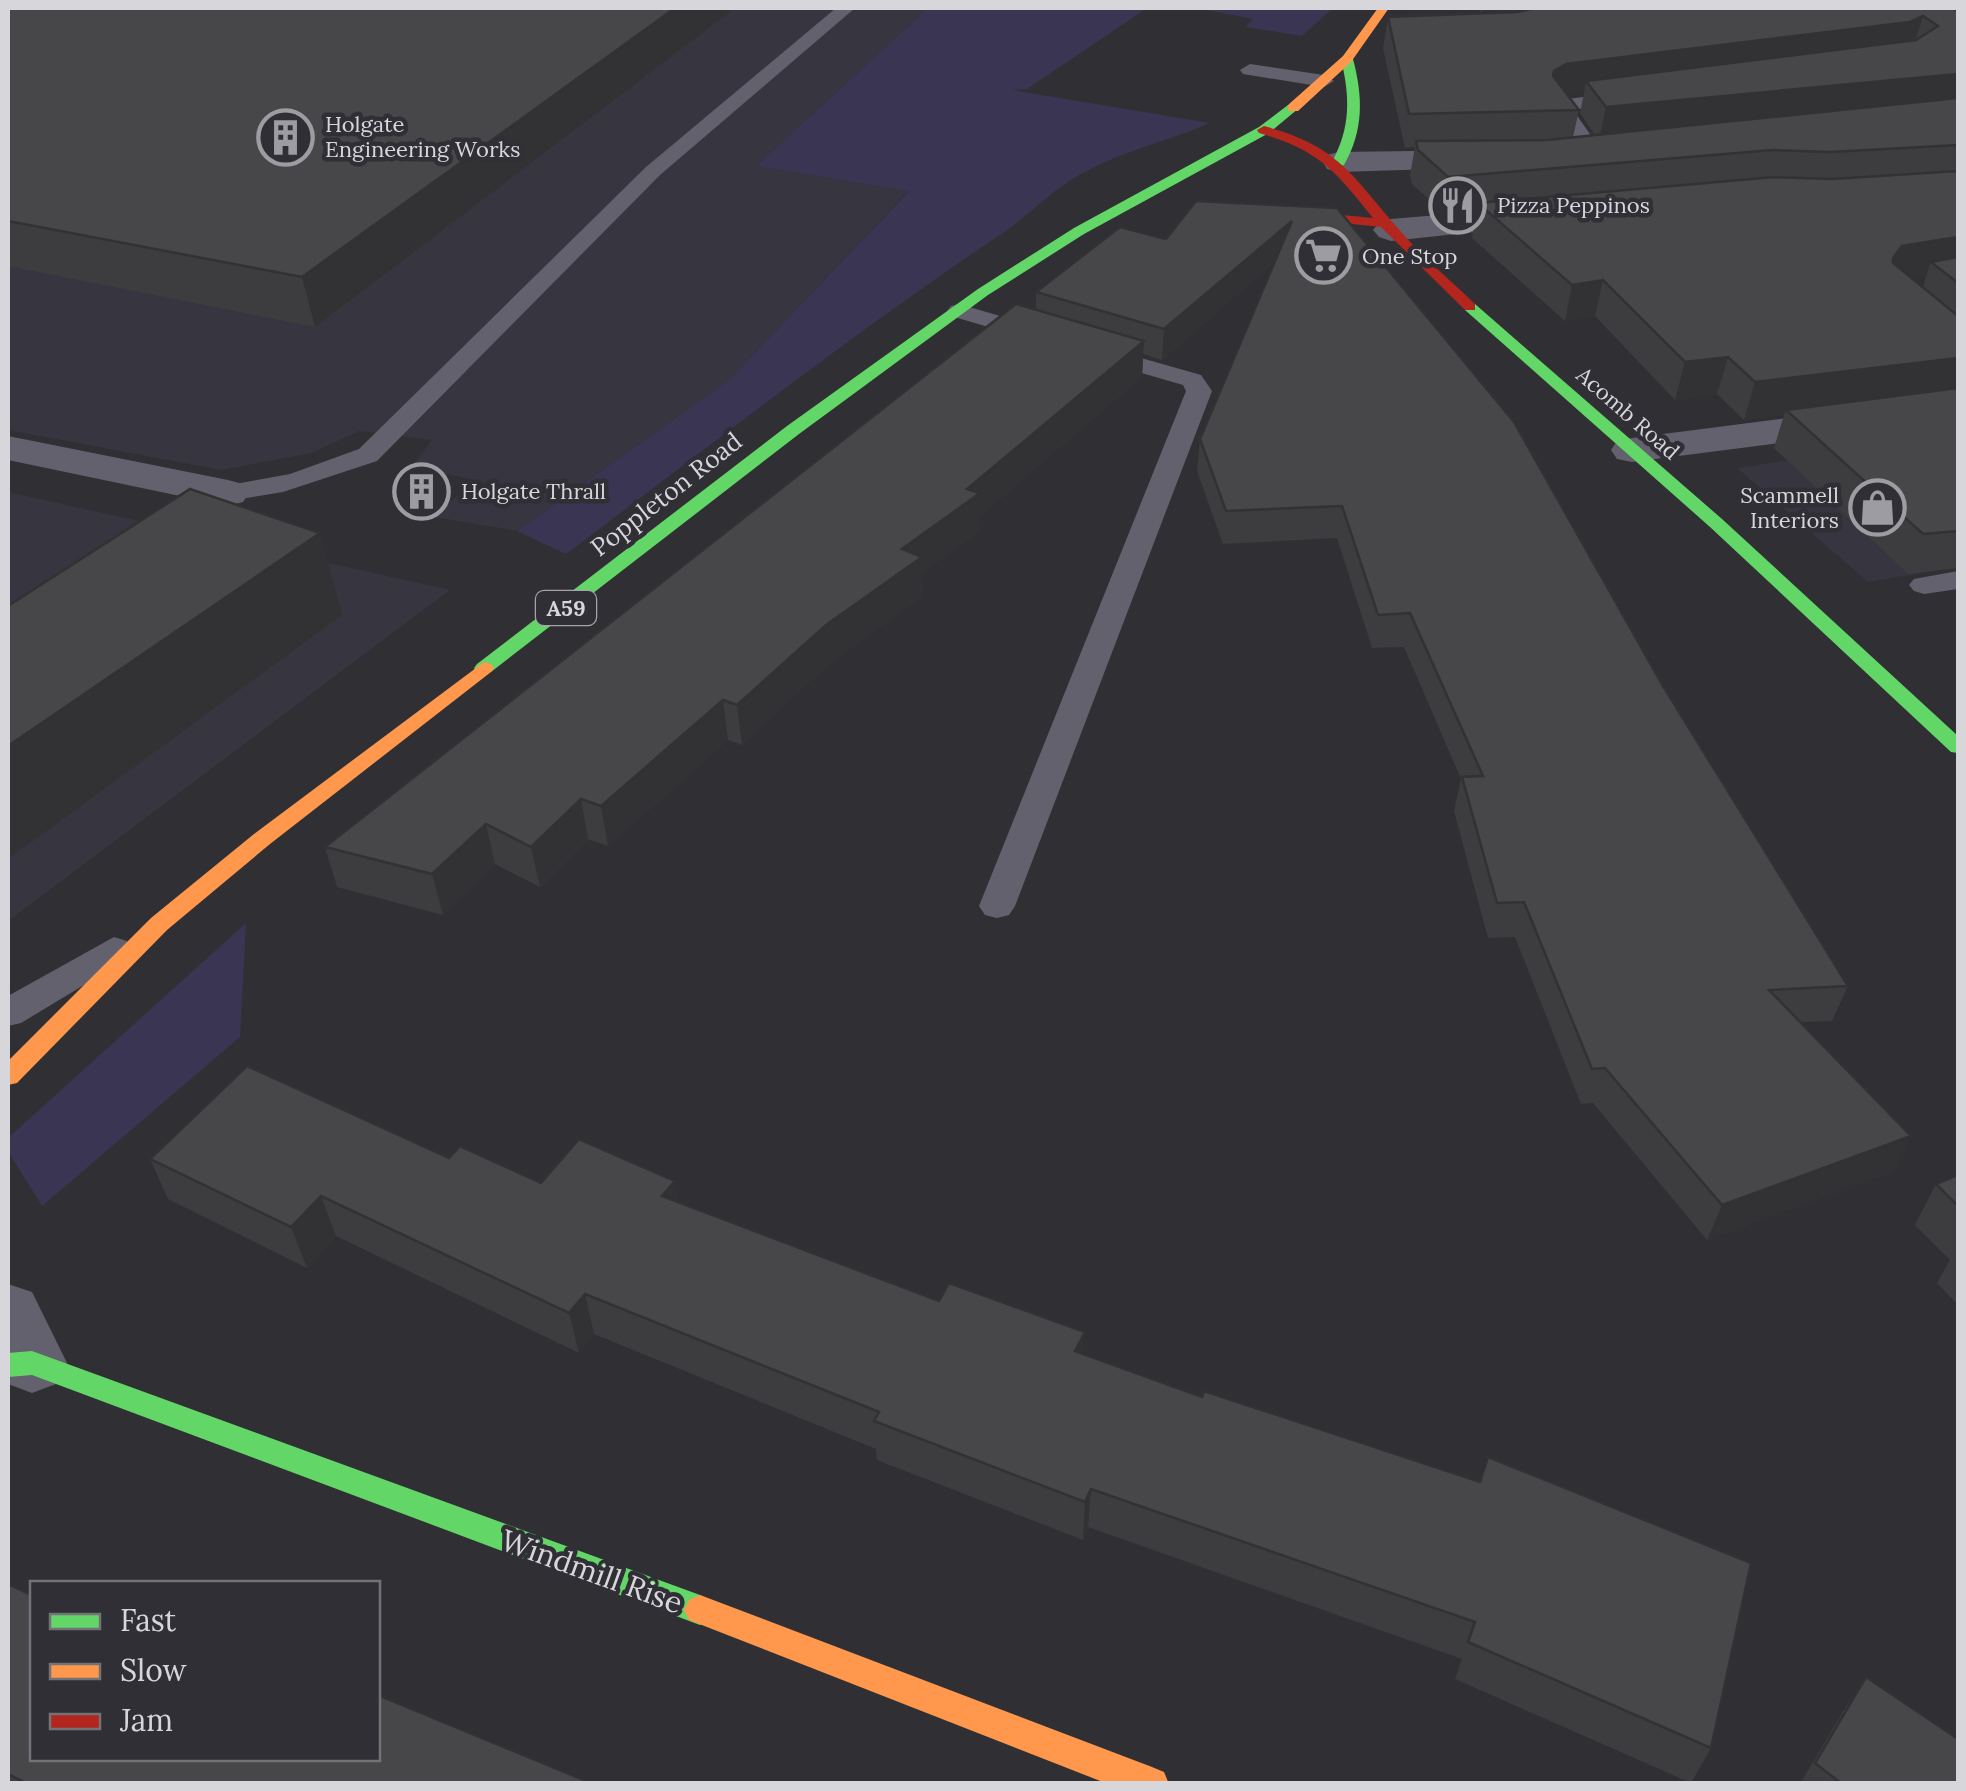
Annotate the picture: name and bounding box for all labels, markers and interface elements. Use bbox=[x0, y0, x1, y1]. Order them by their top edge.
building icon: Holgate Engineering Works bbox=[256, 107, 316, 167]
place label: Holgate Engineering Works bbox=[325, 110, 520, 163]
restaurant icon: Pizza Peppinos bbox=[1428, 175, 1488, 235]
place label: Pizza Peppinos bbox=[1497, 191, 1650, 219]
supermarket icon: One Stop bbox=[1293, 226, 1353, 286]
place label: One Stop bbox=[1362, 242, 1457, 270]
street label: Acomb Road bbox=[1570, 360, 1685, 465]
street label: Poppleton Road bbox=[584, 425, 748, 563]
building icon: Holgate Thrall bbox=[392, 461, 452, 521]
place label: Holgate Thrall bbox=[461, 477, 606, 505]
shop icon: Scammell Interiors bbox=[1848, 478, 1908, 538]
place label: Scammell Interiors bbox=[1740, 481, 1839, 534]
road number: A59 bbox=[536, 591, 596, 625]
street label: Windmill Rise bbox=[496, 1521, 688, 1621]
legend bbox=[30, 1581, 380, 1761]
text: Fast bbox=[120, 1601, 177, 1639]
text: Slow bbox=[120, 1651, 186, 1689]
text: Jam bbox=[119, 1701, 173, 1739]

